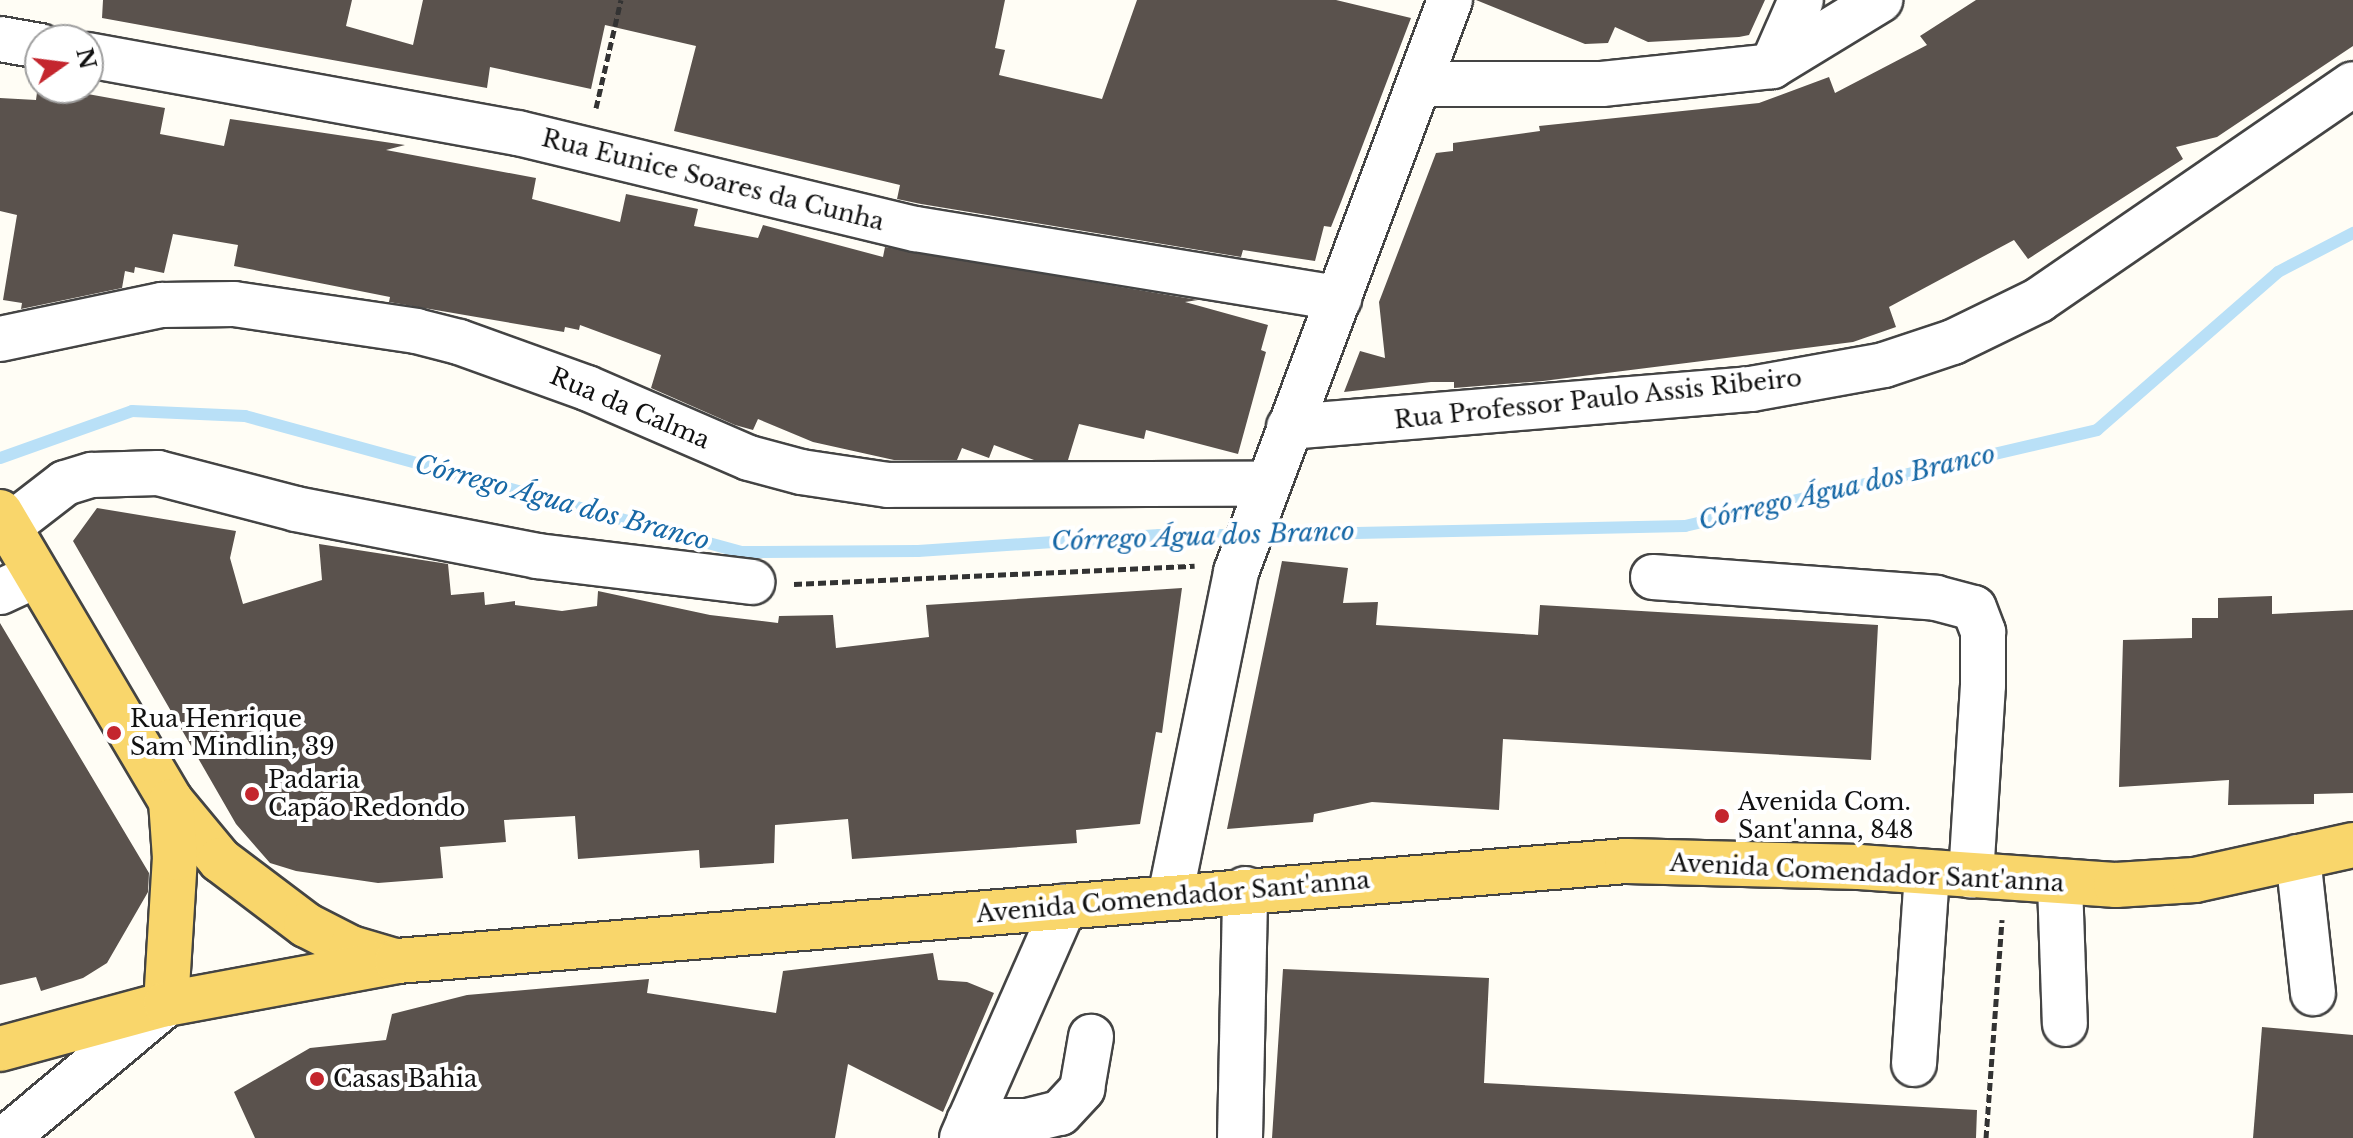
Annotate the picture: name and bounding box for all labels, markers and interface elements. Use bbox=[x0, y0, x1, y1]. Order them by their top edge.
north arrow bbox=[24, 24, 104, 104]
text: N bbox=[70, 45, 101, 72]
street label: Rua Eunice Soares da Cunha bbox=[539, 123, 887, 237]
street label: Rua da Calma bbox=[546, 361, 714, 455]
street label: Rua Professor Paulo Assis Ribeiro bbox=[1392, 363, 1804, 435]
water label: Córrego Água dos Branco bbox=[1695, 438, 1999, 538]
water label: Córrego Água dos Branco bbox=[410, 448, 714, 558]
water label: Córrego Água dos Branco bbox=[1050, 516, 1356, 558]
place label: Rua Henrique Sam Mindlin, 39 bbox=[130, 705, 335, 761]
marker: Rua Henrique Sam Mindlin, 39 bbox=[105, 724, 123, 742]
place label: Padaria Capão Redondo bbox=[268, 766, 466, 822]
marker: Padaria Capão Redondo bbox=[243, 785, 261, 803]
place label: Avenida Com. Sant'anna, 848 bbox=[1738, 788, 1913, 844]
marker: Avenida Com. Sant'anna, 848 bbox=[1713, 807, 1731, 825]
street label: Avenida Comendador Sant'anna bbox=[1669, 848, 2065, 898]
street label: Avenida Comendador Sant'anna bbox=[975, 865, 1371, 929]
place label: Casas Bahia bbox=[333, 1065, 477, 1093]
marker: Casas Bahia bbox=[308, 1070, 326, 1088]

